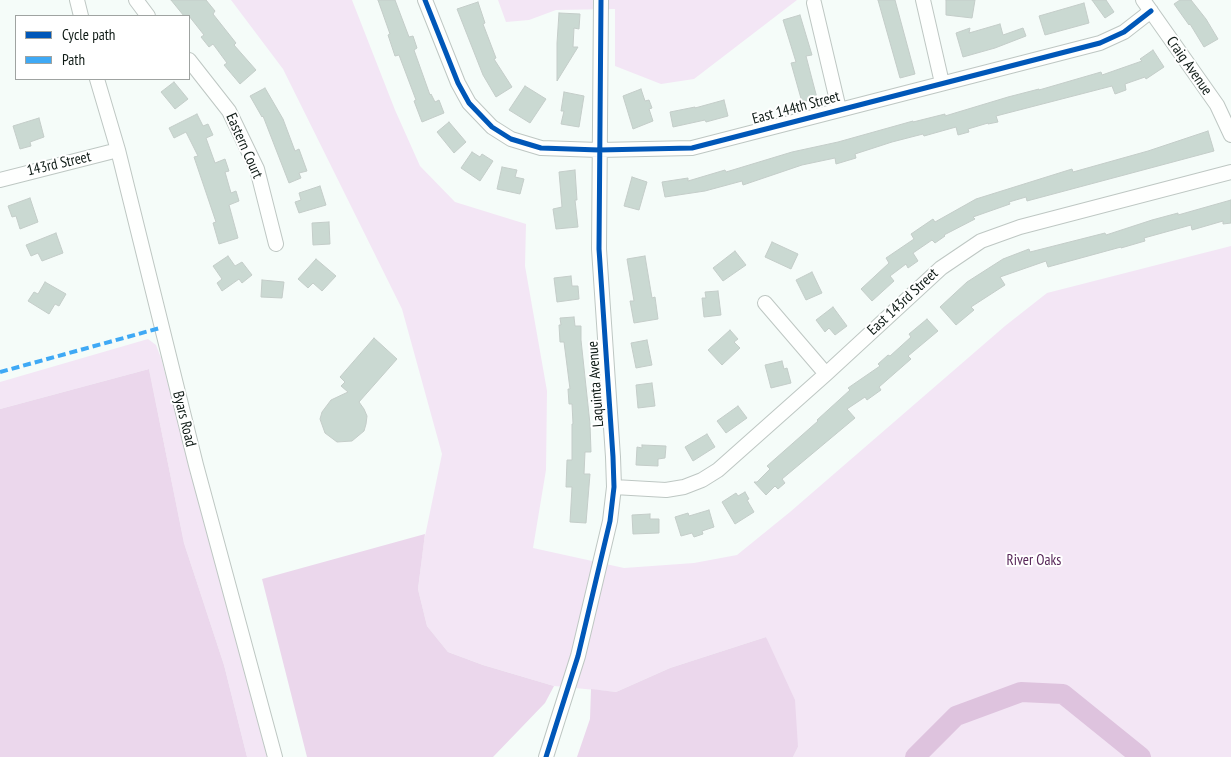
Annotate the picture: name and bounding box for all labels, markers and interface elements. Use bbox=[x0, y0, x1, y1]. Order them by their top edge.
legend bbox=[15, 15, 190, 80]
text: Cycle path bbox=[62, 25, 115, 44]
street label: Craig Avenue bbox=[1162, 33, 1216, 99]
text: Path bbox=[62, 50, 85, 69]
street label: East 144th Street bbox=[750, 88, 842, 128]
street label: Eastern Court bbox=[222, 111, 266, 181]
street label: 143rd Street bbox=[25, 148, 93, 180]
street label: East 143rd Street bbox=[864, 265, 942, 339]
street label: Laquinta Avenue bbox=[584, 340, 608, 428]
street label: Byars Road bbox=[168, 389, 200, 449]
park label: River Oaks bbox=[1007, 552, 1061, 570]

